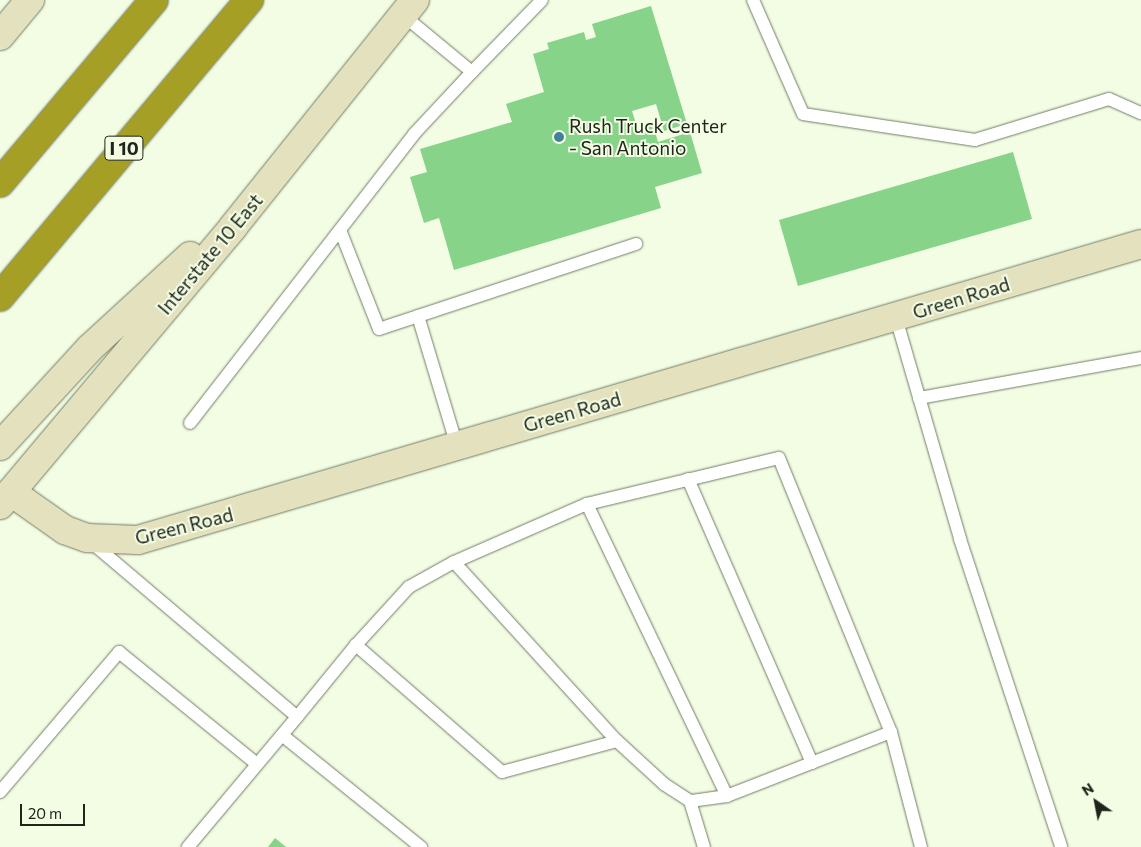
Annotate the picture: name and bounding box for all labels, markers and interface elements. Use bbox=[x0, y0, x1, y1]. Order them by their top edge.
place label: Rush Truck Center - San Antonio bbox=[569, 115, 727, 159]
marker: Rush Truck Center - San Antonio bbox=[553, 131, 565, 143]
road number: I 10 bbox=[104, 132, 144, 164]
street label: Interstate 10 East bbox=[153, 189, 267, 319]
street label: Green Road bbox=[910, 272, 1012, 324]
street label: Green Road bbox=[521, 387, 623, 437]
street label: Green Road bbox=[133, 503, 235, 549]
north arrow bbox=[1071, 777, 1121, 827]
text: N bbox=[1079, 779, 1097, 799]
scale bar bbox=[22, 794, 88, 826]
text: 20 m bbox=[28, 804, 62, 822]

